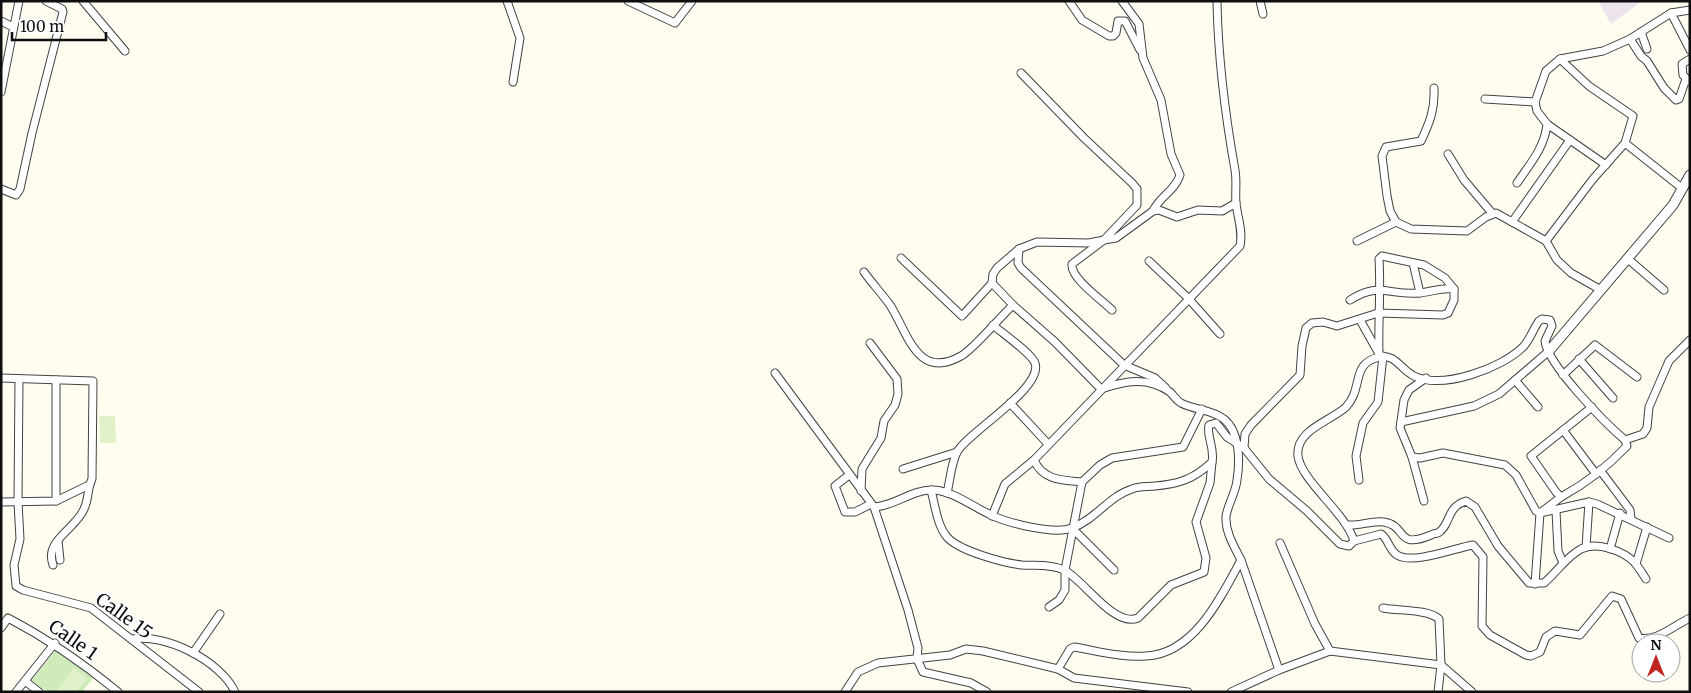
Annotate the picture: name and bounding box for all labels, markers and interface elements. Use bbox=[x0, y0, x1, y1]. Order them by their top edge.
scale bar bbox=[12, 10, 106, 42]
text: 100 m bbox=[20, 17, 64, 36]
street label: Calle 15 bbox=[91, 587, 157, 644]
street label: Calle 1 bbox=[44, 615, 102, 665]
north arrow bbox=[1631, 633, 1681, 683]
text: N bbox=[1650, 636, 1662, 654]

